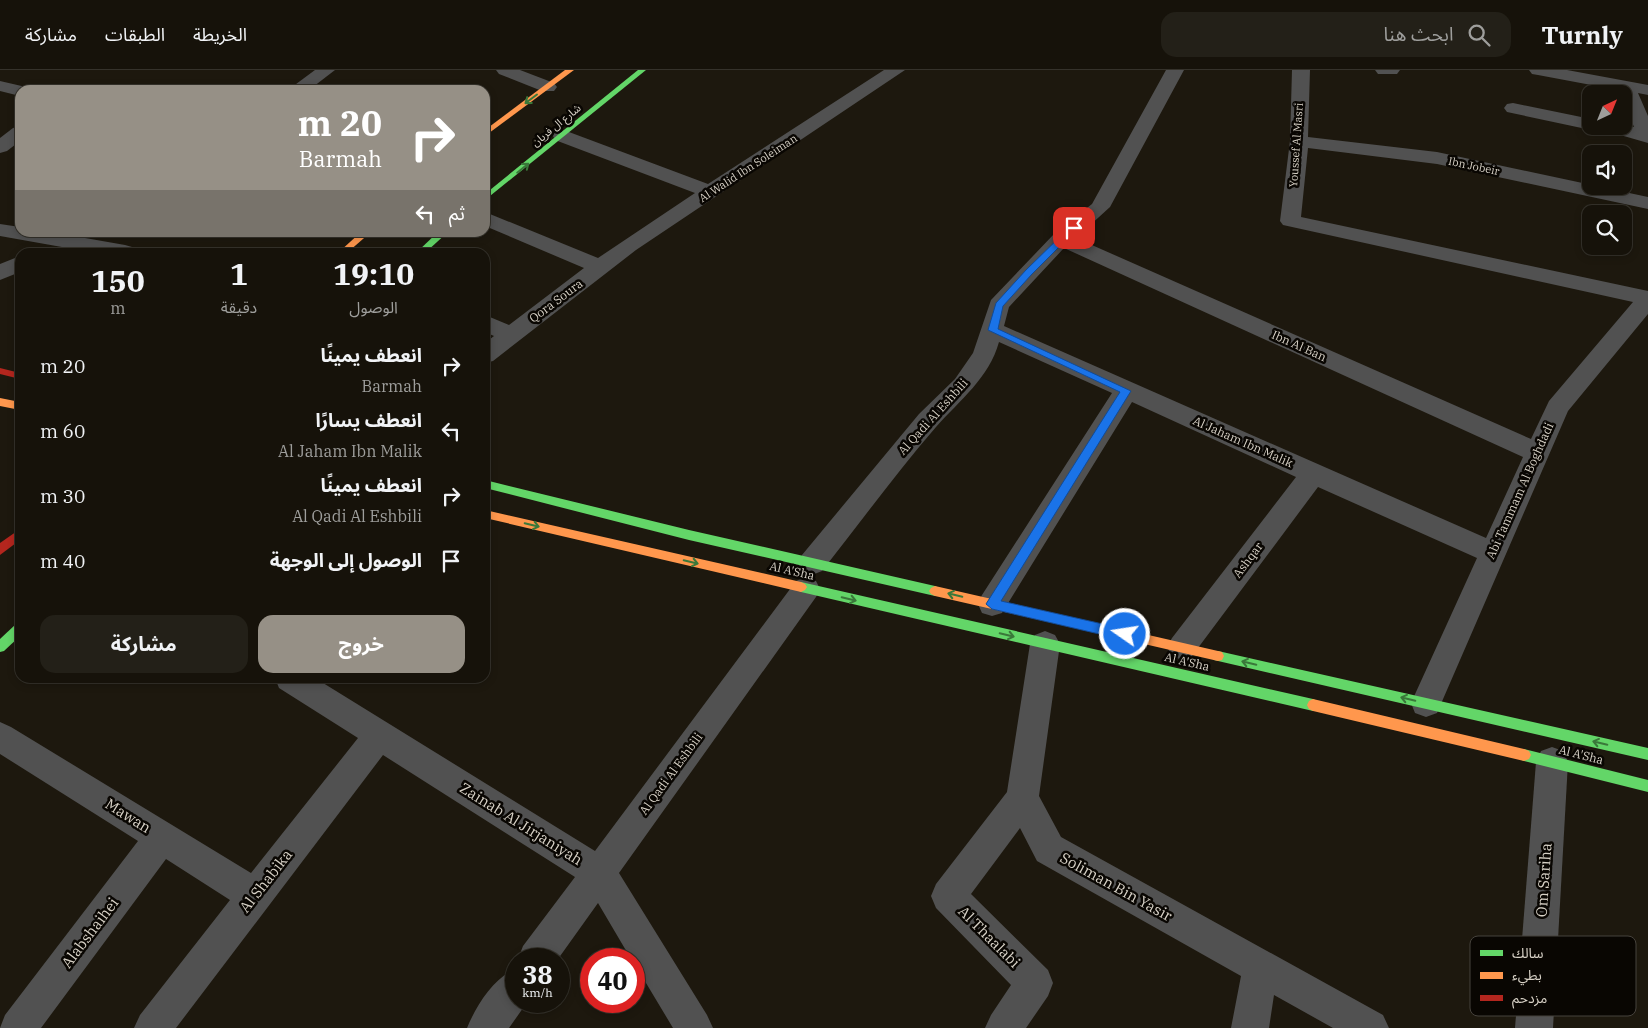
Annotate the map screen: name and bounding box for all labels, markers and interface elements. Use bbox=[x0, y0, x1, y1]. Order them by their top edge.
search box bbox=[1161, 12, 1511, 57]
text: Turnly bbox=[1541, 19, 1623, 51]
icon: search bbox=[1465, 21, 1493, 49]
text: ابحث هنا bbox=[1384, 22, 1453, 46]
text: مشاركة bbox=[25, 23, 77, 46]
text: الطبقات bbox=[105, 23, 165, 46]
text: الخريطة bbox=[193, 23, 247, 46]
north arrow bbox=[1582, 85, 1632, 135]
map controls bbox=[1582, 85, 1632, 255]
one-way arrow bbox=[525, 94, 538, 105]
text: 20 m bbox=[298, 100, 382, 146]
street label: شارع ال فريان bbox=[528, 101, 585, 150]
street label: Youssef Al Masri bbox=[1286, 102, 1306, 188]
icon: right bbox=[400, 105, 465, 170]
street label: Al Walid Ibn Soleiman bbox=[696, 131, 800, 205]
text: Barmah bbox=[299, 144, 382, 173]
button: sound bbox=[1582, 145, 1632, 195]
street label: Ibn Jobeir bbox=[1447, 154, 1501, 178]
one-way arrow bbox=[516, 162, 529, 173]
icon: left bbox=[411, 200, 439, 228]
text: ثم bbox=[449, 201, 465, 225]
button: search bbox=[1582, 205, 1632, 255]
pin bbox=[1053, 207, 1095, 249]
icon: arrive bbox=[1060, 214, 1088, 242]
text: 1 bbox=[230, 254, 248, 293]
text: 19:10 bbox=[333, 254, 414, 293]
text: 150 bbox=[91, 261, 145, 300]
street label: Qora Soura bbox=[526, 275, 586, 326]
text: دقيقة bbox=[221, 297, 257, 317]
text: الوصول bbox=[349, 297, 398, 317]
text: m bbox=[110, 298, 126, 318]
street label: Ibn Al Ban bbox=[1269, 327, 1329, 364]
text: انعطف يمينًا bbox=[320, 343, 422, 367]
icon: right bbox=[437, 352, 465, 380]
text: 20 m bbox=[40, 354, 85, 378]
street label: Al Qadi Al Eshbili bbox=[894, 375, 971, 458]
text: Barmah bbox=[361, 376, 422, 396]
text: انعطف يسارًا bbox=[316, 408, 422, 432]
street label: Al Jaham Ibn Malik bbox=[1191, 413, 1296, 470]
icon: left bbox=[437, 417, 465, 445]
text: 60 m bbox=[40, 419, 85, 443]
street label: Abi Tammam Al Boghdadi bbox=[1483, 420, 1557, 561]
text: Al Jaham Ibn Malik bbox=[278, 441, 422, 461]
text: انعطف يمينًا bbox=[320, 473, 422, 497]
icon: right bbox=[437, 482, 465, 510]
text: 30 m bbox=[40, 484, 85, 508]
text: Al Qadi Al Eshbili bbox=[292, 506, 422, 526]
one-way arrow bbox=[524, 521, 540, 530]
street label: Ashqar bbox=[1229, 538, 1266, 580]
icon: arrive bbox=[437, 547, 465, 575]
text: الوصول إلى الوجهة bbox=[270, 548, 422, 572]
text: 40 m bbox=[40, 549, 85, 573]
one-way arrow bbox=[682, 558, 698, 567]
street label: Al A'Sha bbox=[768, 558, 816, 583]
one-way arrow bbox=[947, 590, 963, 600]
one-way arrow bbox=[841, 595, 857, 604]
position arrow bbox=[1098, 607, 1150, 659]
button: مشاركة bbox=[40, 615, 248, 673]
button: خروج bbox=[258, 615, 465, 673]
one-way arrow bbox=[999, 631, 1015, 640]
street label: Al A'Sha bbox=[1163, 649, 1211, 674]
one-way arrow bbox=[1242, 658, 1258, 667]
one-way arrow bbox=[1400, 694, 1416, 703]
street label: Al Qadi Al Eshbili bbox=[636, 730, 705, 818]
one-way arrow bbox=[1593, 738, 1609, 747]
street label: Al A'Sha bbox=[1557, 742, 1606, 767]
street label: Zainab Al Jirjaniyah bbox=[456, 778, 586, 869]
street label: Mawan bbox=[102, 794, 155, 837]
street label: Om Sariha bbox=[1531, 842, 1556, 918]
street label: Al Shabika bbox=[235, 845, 296, 916]
street label: Soliman Bin Yasir bbox=[1057, 848, 1176, 925]
street label: Alabshaihei bbox=[57, 893, 122, 972]
street label: Al Thaalabi bbox=[954, 902, 1025, 972]
legend bbox=[1470, 936, 1636, 1016]
text: سالك bbox=[1512, 944, 1544, 962]
speed limit sign: 40 bbox=[580, 948, 645, 1013]
text: 38 bbox=[522, 958, 553, 991]
text: بطيء bbox=[1512, 966, 1542, 986]
text: km/h bbox=[522, 985, 553, 1000]
text: مزدحم bbox=[1512, 989, 1547, 1009]

